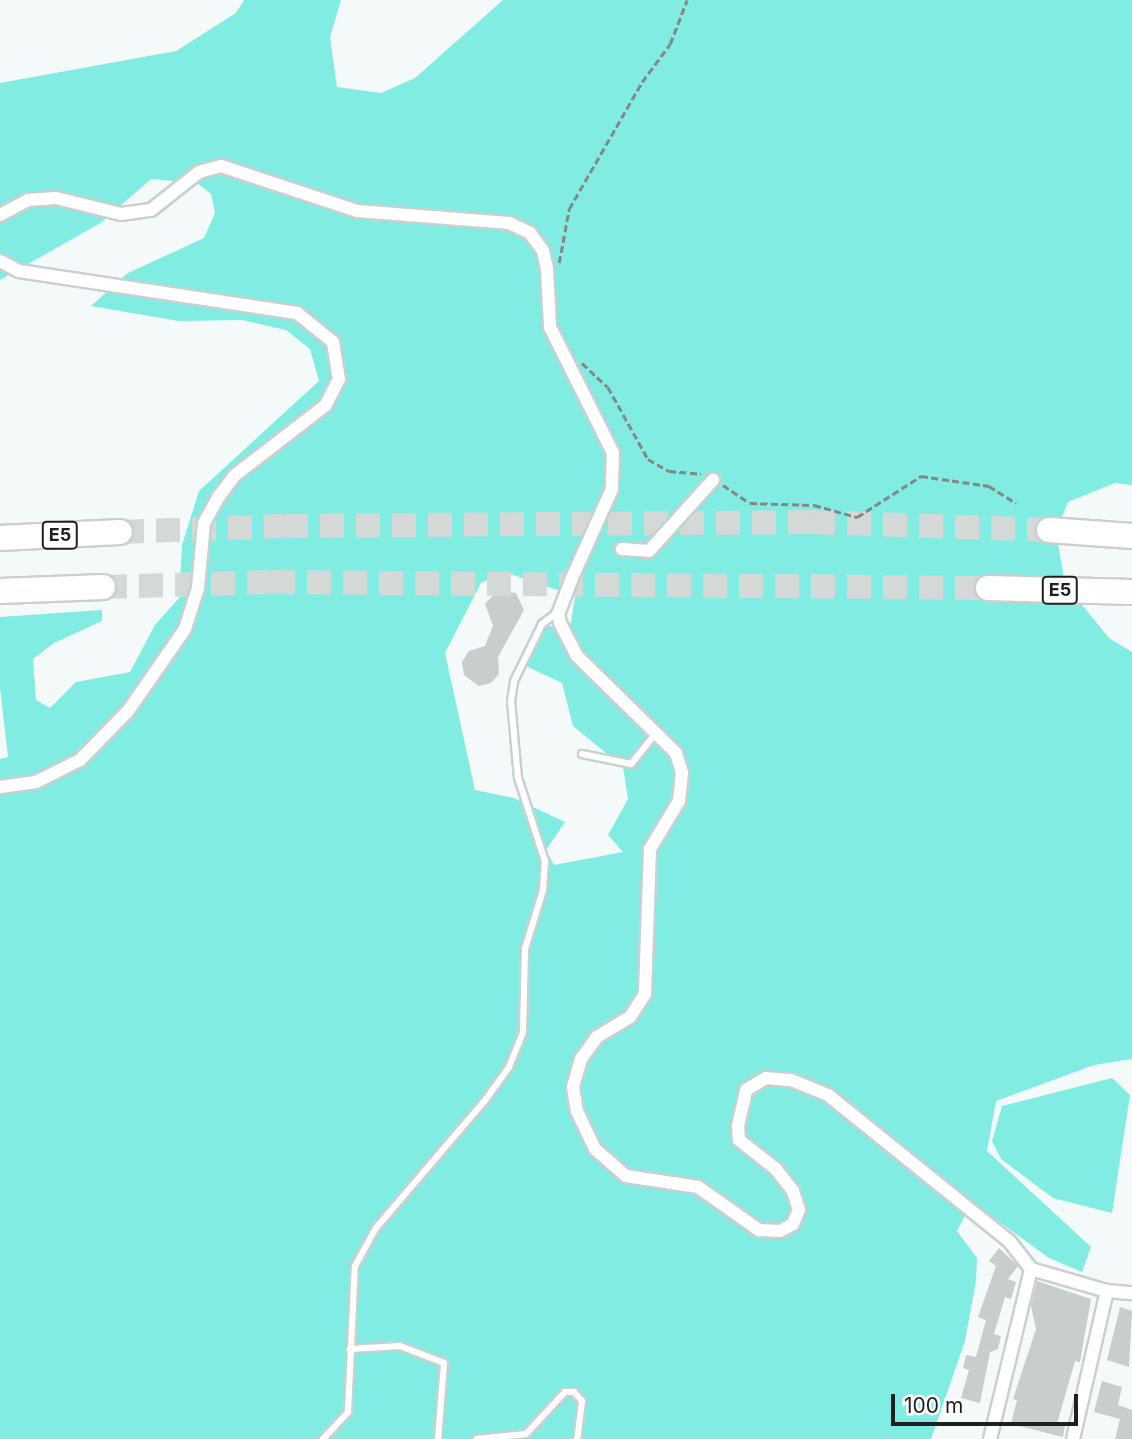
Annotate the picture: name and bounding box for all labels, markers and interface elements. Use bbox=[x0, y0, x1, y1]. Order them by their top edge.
road number: E5 bbox=[41, 520, 79, 550]
road number: E5 bbox=[1041, 576, 1079, 604]
scale bar bbox=[894, 1380, 1081, 1424]
text: 100 m bbox=[904, 1393, 963, 1418]

